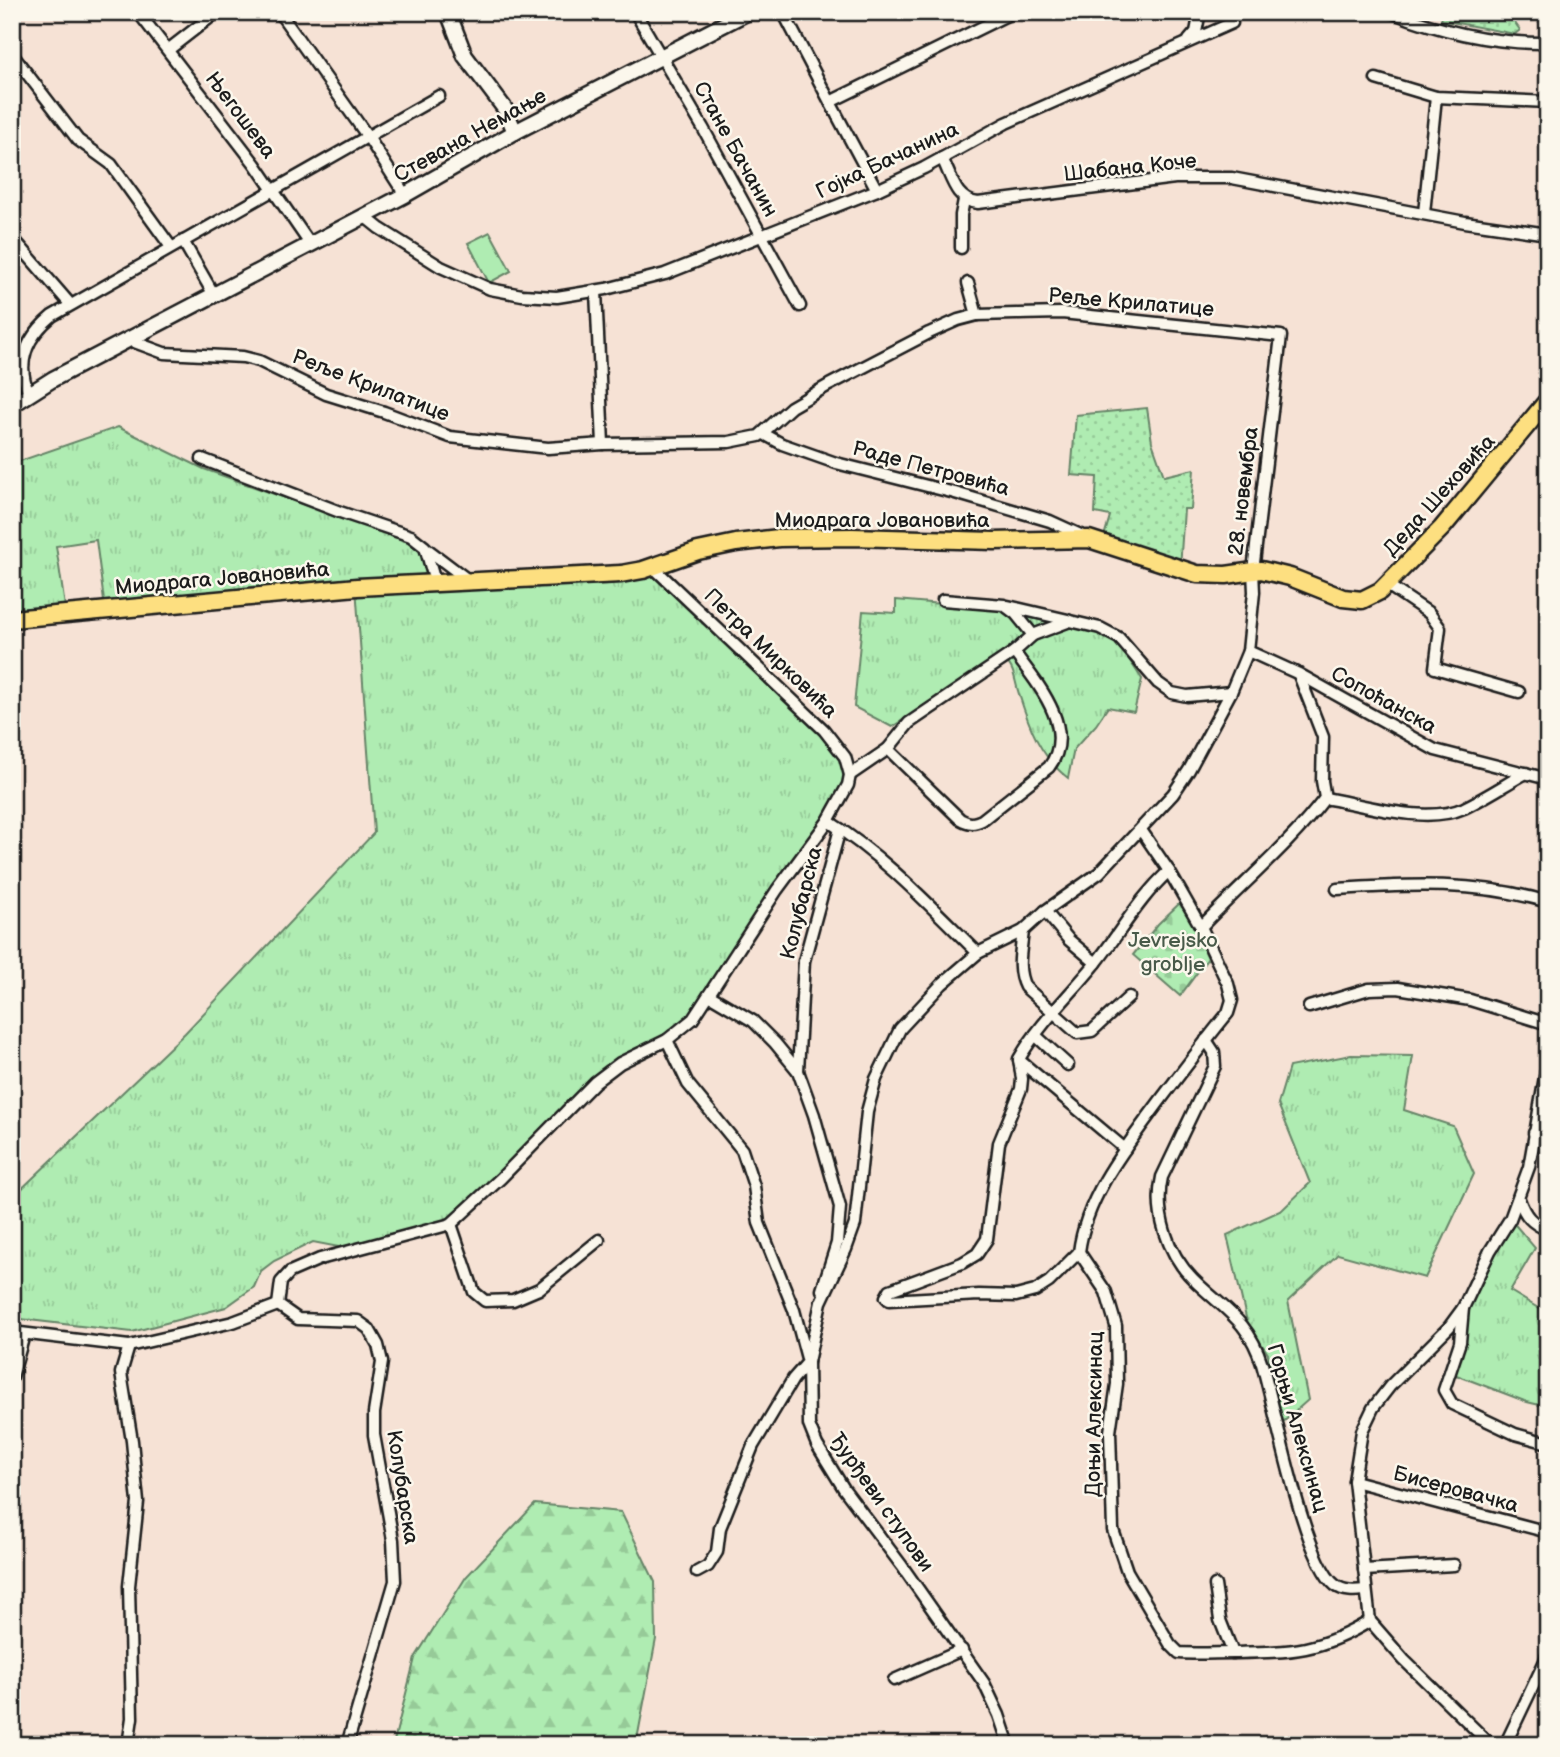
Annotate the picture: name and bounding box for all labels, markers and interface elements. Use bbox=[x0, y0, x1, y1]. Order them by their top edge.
street label: Његошева bbox=[200, 67, 282, 164]
street label: Стане Бачанин bbox=[688, 77, 783, 221]
street label: Стевана Немање bbox=[390, 83, 551, 188]
street label: Гојка Бачанина bbox=[812, 116, 963, 204]
street label: Шабана Коче bbox=[1062, 148, 1198, 187]
street label: Реље Крилатице bbox=[1047, 283, 1215, 322]
street label: Реље Крилатице bbox=[289, 344, 453, 427]
street label: 28. новембра bbox=[1223, 425, 1264, 557]
street label: Деда Шеховића bbox=[1378, 429, 1501, 561]
street label: Раде Петровића bbox=[850, 436, 1013, 502]
street label: Миодрага Јовановића bbox=[774, 508, 990, 533]
street label: Миодрага Јовановића bbox=[114, 557, 331, 600]
street label: Петра Мирковића bbox=[699, 583, 843, 724]
street label: Сопоћанска bbox=[1327, 661, 1441, 740]
street label: Колубарска bbox=[775, 844, 828, 962]
park label: Jevrejsko groblje bbox=[1128, 928, 1218, 977]
street label: Доњи Алексинац bbox=[1081, 1331, 1108, 1497]
street label: Горњи Алексинац bbox=[1262, 1341, 1334, 1515]
street label: Колубарска bbox=[381, 1428, 424, 1547]
street label: Ђурђеви ступови bbox=[824, 1428, 939, 1577]
street label: Бисеровачка bbox=[1391, 1461, 1522, 1518]

